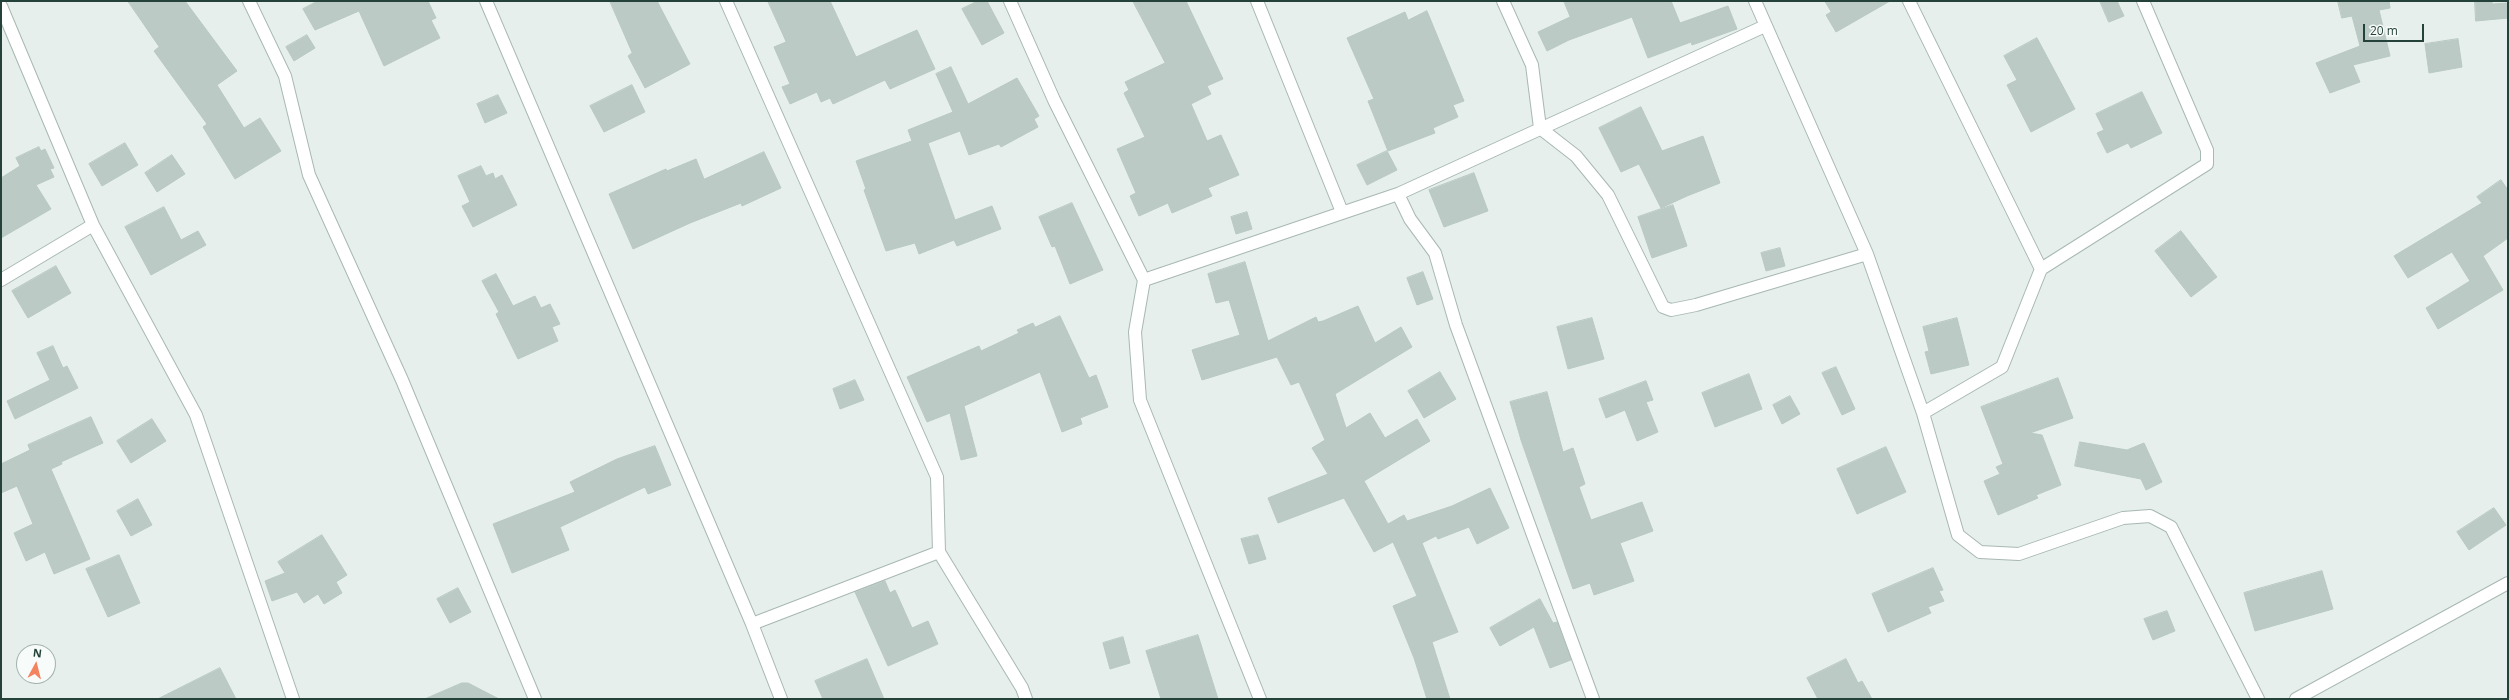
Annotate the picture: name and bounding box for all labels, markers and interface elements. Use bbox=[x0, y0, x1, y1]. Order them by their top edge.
scale bar bbox=[2365, 16, 2426, 42]
text: 20 m bbox=[2370, 22, 2398, 39]
north arrow bbox=[16, 644, 56, 684]
text: N bbox=[32, 645, 43, 661]

